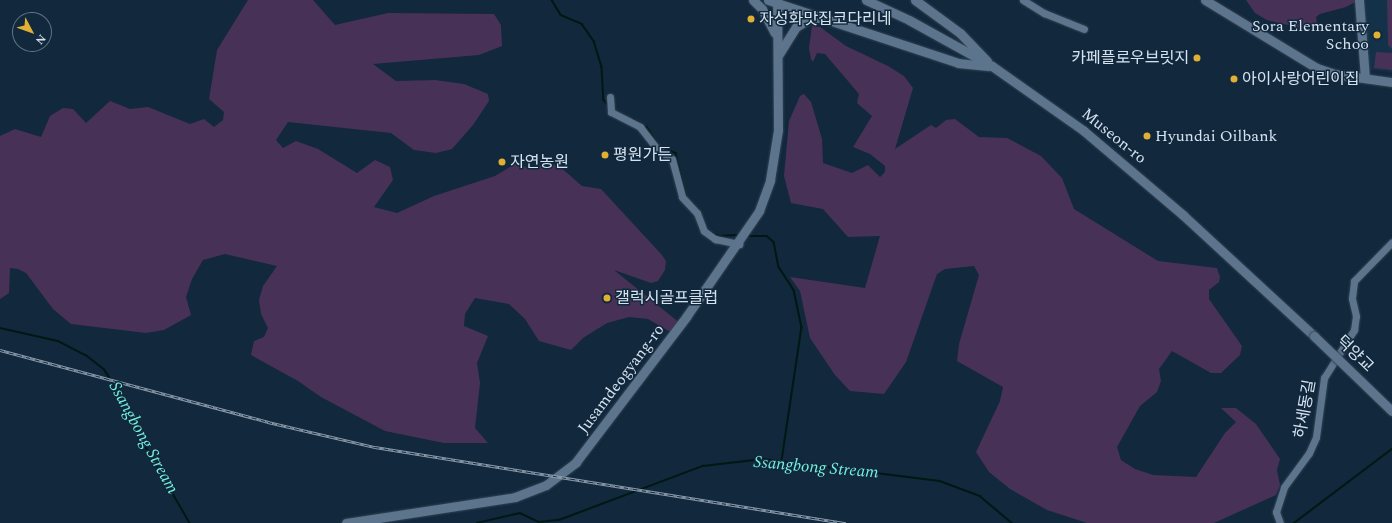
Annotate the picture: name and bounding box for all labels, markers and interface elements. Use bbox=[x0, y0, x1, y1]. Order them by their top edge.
place label: 자성화맛집코다리네 bbox=[759, 9, 891, 29]
north arrow bbox=[12, 12, 52, 52]
marker: 자성화맛집코다리네 bbox=[746, 14, 756, 24]
place label: Sora Elementary Schoo bbox=[1252, 16, 1369, 54]
marker: Sora Elementary Schoo bbox=[1372, 30, 1382, 40]
text: N bbox=[31, 31, 50, 49]
place label: 카페플로우브릿지 bbox=[1071, 48, 1189, 68]
marker: 카페플로우브릿지 bbox=[1192, 53, 1202, 63]
place label: 아이사랑어린이집 bbox=[1242, 69, 1360, 89]
marker: 아이사랑어린이집 bbox=[1229, 74, 1239, 84]
street label: Museon-ro bbox=[1078, 104, 1150, 168]
place label: Hyundai Oilbank bbox=[1155, 126, 1277, 146]
marker: Hyundai Oilbank bbox=[1142, 131, 1152, 141]
place label: 평원가든 bbox=[613, 145, 672, 165]
marker: 평원가든 bbox=[600, 150, 610, 160]
place label: 자연농원 bbox=[510, 152, 569, 172]
marker: 자연농원 bbox=[497, 157, 507, 167]
place label: 갤럭시골프클럽 bbox=[615, 288, 718, 308]
marker: 갤럭시골프클럽 bbox=[602, 293, 612, 303]
street label: Jusamdeogyang-ro bbox=[574, 321, 668, 437]
street label: 덕양교 bbox=[1332, 332, 1378, 376]
water label: Ssangbong Stream bbox=[104, 378, 182, 498]
street label: 하세동길 bbox=[1290, 378, 1320, 440]
water label: Ssangbong Stream bbox=[753, 452, 879, 484]

